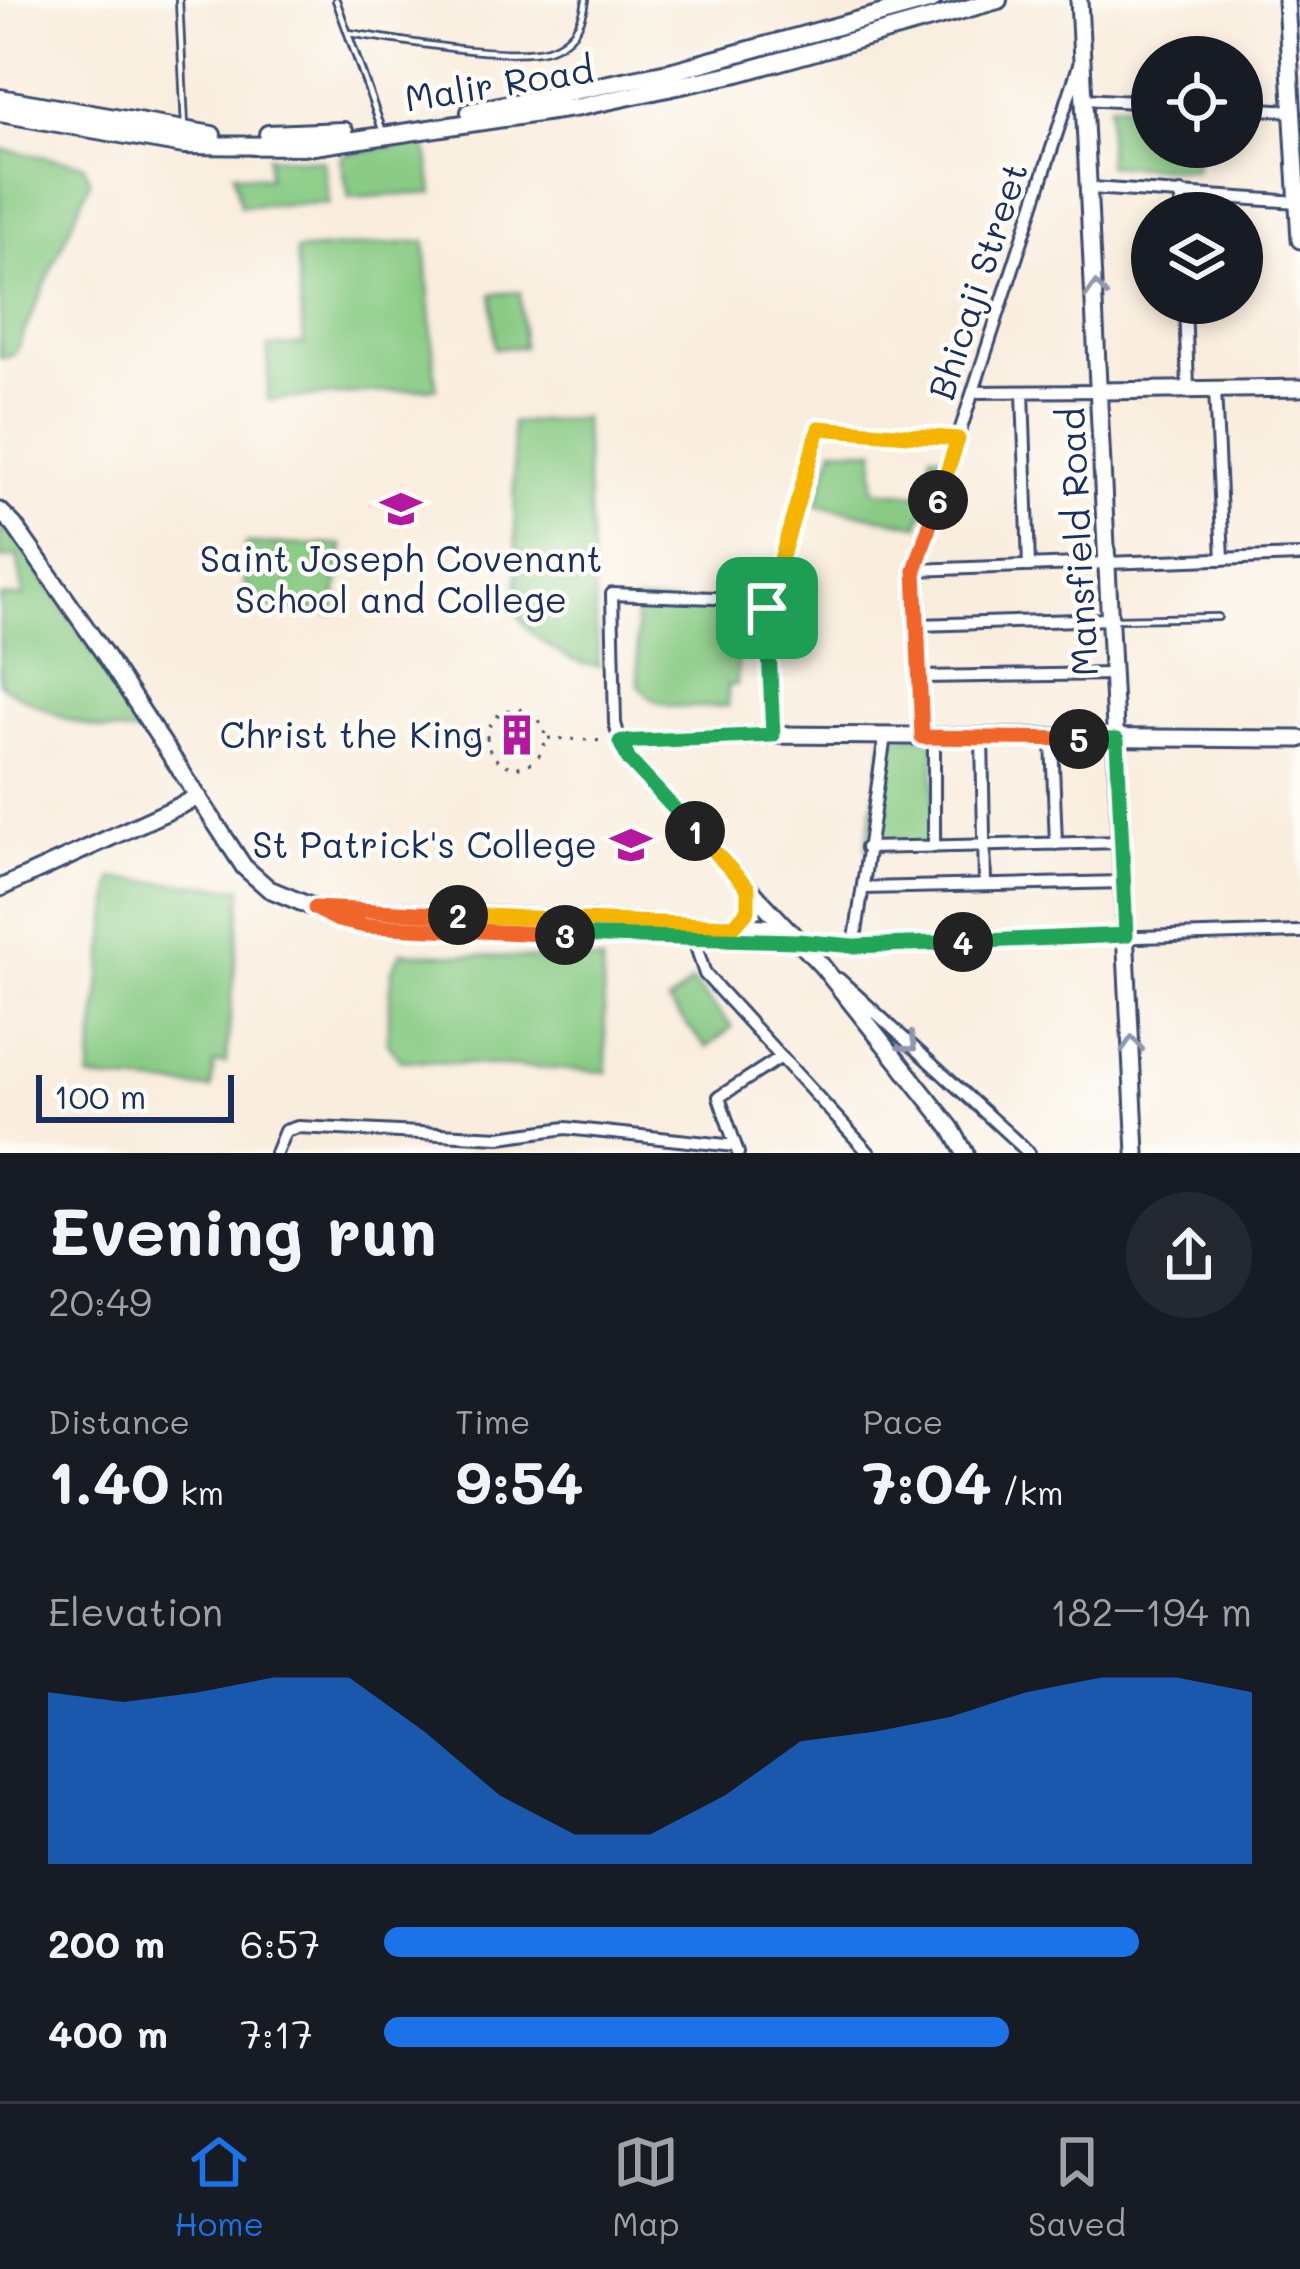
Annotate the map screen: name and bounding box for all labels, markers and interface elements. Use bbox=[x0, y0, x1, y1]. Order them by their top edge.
map controls bbox=[1131, 36, 1263, 324]
button: locate bbox=[1131, 36, 1263, 168]
street label: Malir Road bbox=[401, 44, 596, 121]
street label: Bhicaji Street bbox=[916, 156, 1037, 405]
button: layers bbox=[1131, 192, 1263, 324]
one-way arrow bbox=[1083, 280, 1109, 299]
street label: Mansfield Road bbox=[1046, 407, 1107, 678]
pin: 6 bbox=[908, 470, 968, 530]
text: 6 bbox=[928, 478, 948, 521]
school or university icon: Saint Joseph Covenant School and College bbox=[378, 486, 424, 532]
place label: Saint Joseph Covenant School and College bbox=[200, 534, 602, 622]
pin bbox=[716, 557, 818, 659]
icon: arrive bbox=[734, 575, 800, 641]
pin: 5 bbox=[1049, 709, 1109, 769]
place label: Christ the King bbox=[219, 710, 483, 757]
building icon: Christ the King bbox=[494, 712, 540, 758]
text: 5 bbox=[1069, 717, 1089, 760]
pin: 1 bbox=[665, 801, 725, 861]
text: 1 bbox=[688, 809, 702, 852]
place label: St Patrick's College bbox=[252, 820, 597, 867]
school or university icon: St Patrick's College bbox=[608, 822, 654, 868]
pin: 2 bbox=[428, 885, 488, 945]
text: 2 bbox=[449, 893, 467, 936]
pin: 3 bbox=[535, 905, 595, 965]
pin: 4 bbox=[933, 912, 993, 972]
text: 3 bbox=[555, 913, 575, 956]
text: 4 bbox=[953, 920, 973, 963]
one-way arrow bbox=[896, 1030, 917, 1051]
one-way arrow bbox=[1119, 1034, 1145, 1053]
scale bar bbox=[36, 1069, 234, 1122]
text: 100 m bbox=[54, 1074, 146, 1117]
text: Evening run bbox=[48, 1187, 437, 1273]
button: share bbox=[1126, 1192, 1252, 1318]
text: 20:49 bbox=[48, 1275, 152, 1326]
text: Distance bbox=[48, 1399, 190, 1442]
text: Time bbox=[455, 1399, 531, 1442]
text: Pace bbox=[863, 1399, 943, 1442]
text: 1.40 bbox=[48, 1442, 170, 1520]
text: 9:54 bbox=[455, 1442, 584, 1520]
text: 7:04 bbox=[863, 1442, 992, 1520]
text: km bbox=[170, 1470, 224, 1513]
text: /km bbox=[992, 1470, 1063, 1513]
text: Elevation bbox=[48, 1585, 223, 1636]
text: 182–194 m bbox=[1050, 1585, 1252, 1636]
text: 200 m bbox=[48, 1917, 165, 1968]
text: 6:57 bbox=[240, 1917, 320, 1968]
text: 400 m bbox=[48, 2007, 168, 2058]
text: 7:17 bbox=[240, 2007, 313, 2058]
tab: Home bbox=[174, 2129, 264, 2244]
tab: Map bbox=[612, 2129, 680, 2244]
tab: Saved bbox=[1028, 2129, 1126, 2244]

